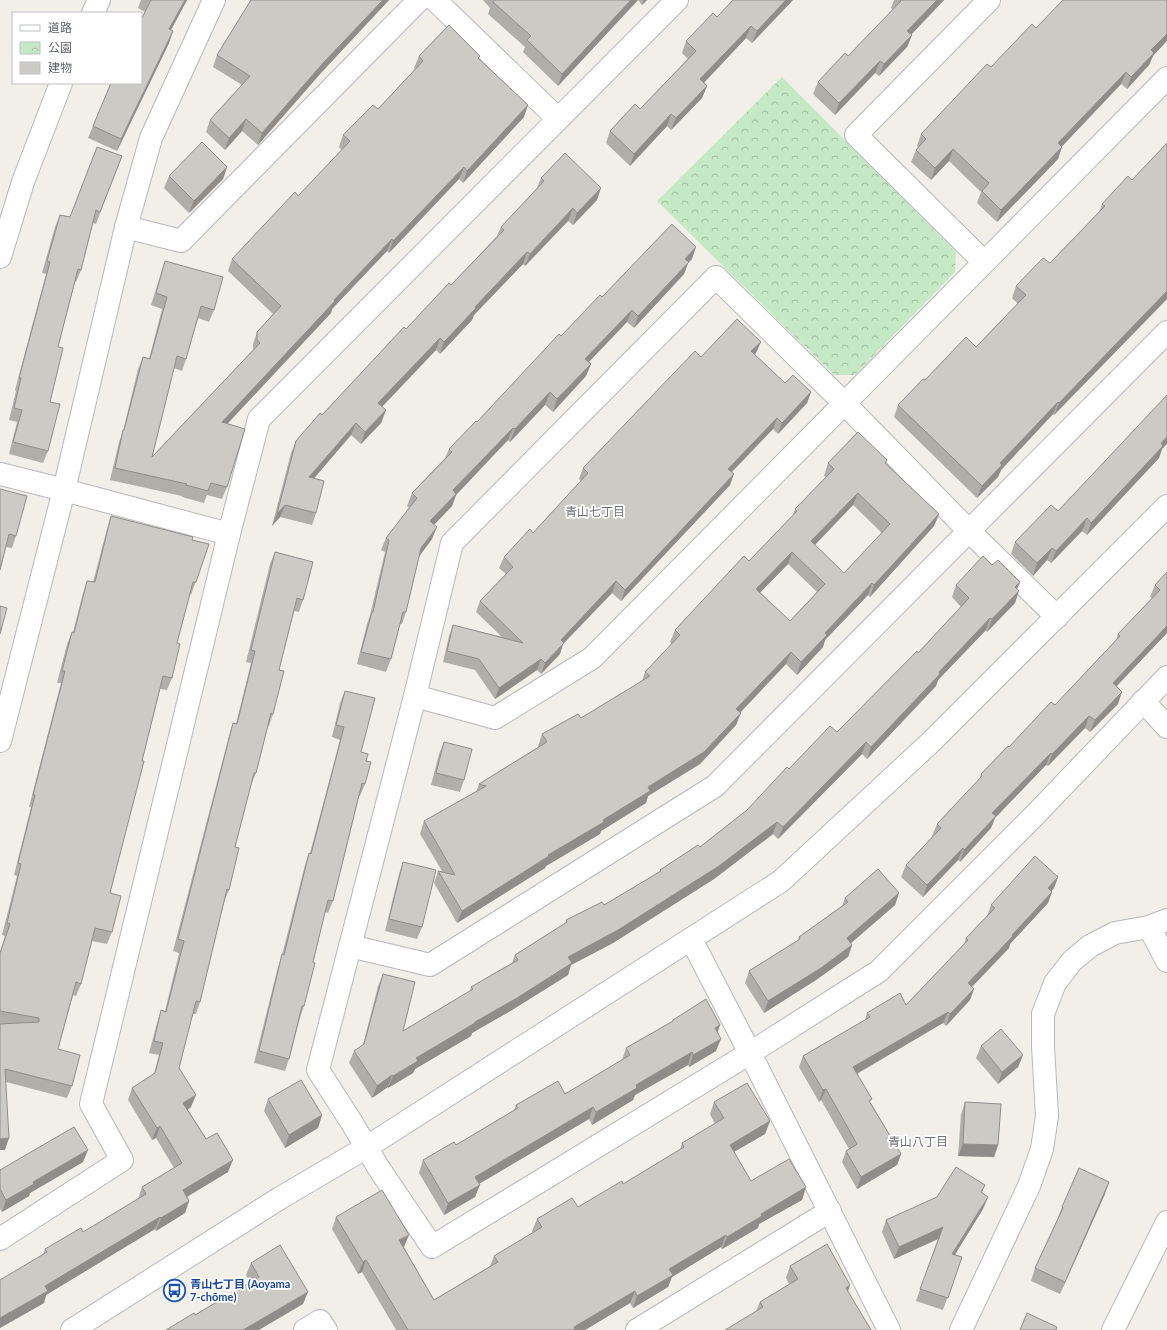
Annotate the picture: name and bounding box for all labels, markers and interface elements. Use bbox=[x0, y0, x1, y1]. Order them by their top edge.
legend bbox=[12, 12, 142, 84]
text: 道路 bbox=[48, 20, 72, 35]
text: 公園 bbox=[48, 40, 72, 55]
text: 建物 bbox=[48, 60, 72, 75]
district label: 青山七丁目 bbox=[565, 504, 625, 519]
district label: 青山八丁目 bbox=[888, 1134, 948, 1149]
bus stop icon: 青山七丁目 (Aoyama 7-chōme) bbox=[162, 1277, 188, 1303]
place label: 青山七丁目 (Aoyama 7-chōme) bbox=[190, 1277, 290, 1303]

